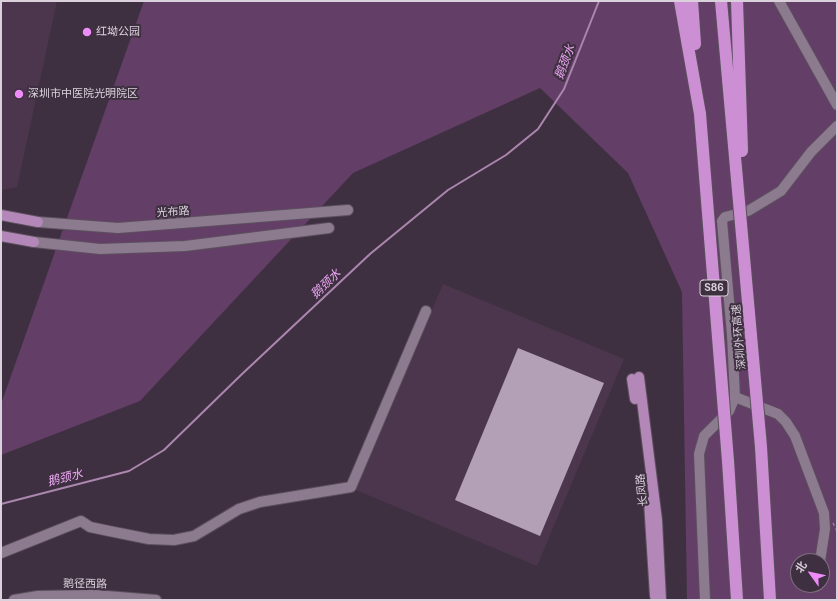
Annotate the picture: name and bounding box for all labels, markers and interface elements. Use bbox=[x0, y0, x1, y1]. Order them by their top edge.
place label: 红坳公园 bbox=[96, 25, 140, 39]
marker: 红坳公园 bbox=[81, 26, 93, 38]
water label: 鹅颈水 bbox=[552, 43, 578, 81]
place label: 深圳市中医院光明院区 bbox=[28, 87, 138, 101]
marker: 深圳市中医院光明院区 bbox=[13, 88, 25, 100]
street label: 光布路 bbox=[156, 204, 190, 220]
water label: 鹅颈水 bbox=[308, 266, 344, 302]
road number: S86 bbox=[700, 280, 728, 296]
street label: 深圳外环高速 bbox=[730, 304, 748, 370]
water label: 鹅颈水 bbox=[46, 467, 84, 489]
street label: 长凤路 bbox=[634, 473, 650, 507]
north arrow bbox=[790, 553, 830, 593]
text: 北 bbox=[792, 559, 810, 575]
street label: 鹅径西路 bbox=[63, 577, 107, 591]

